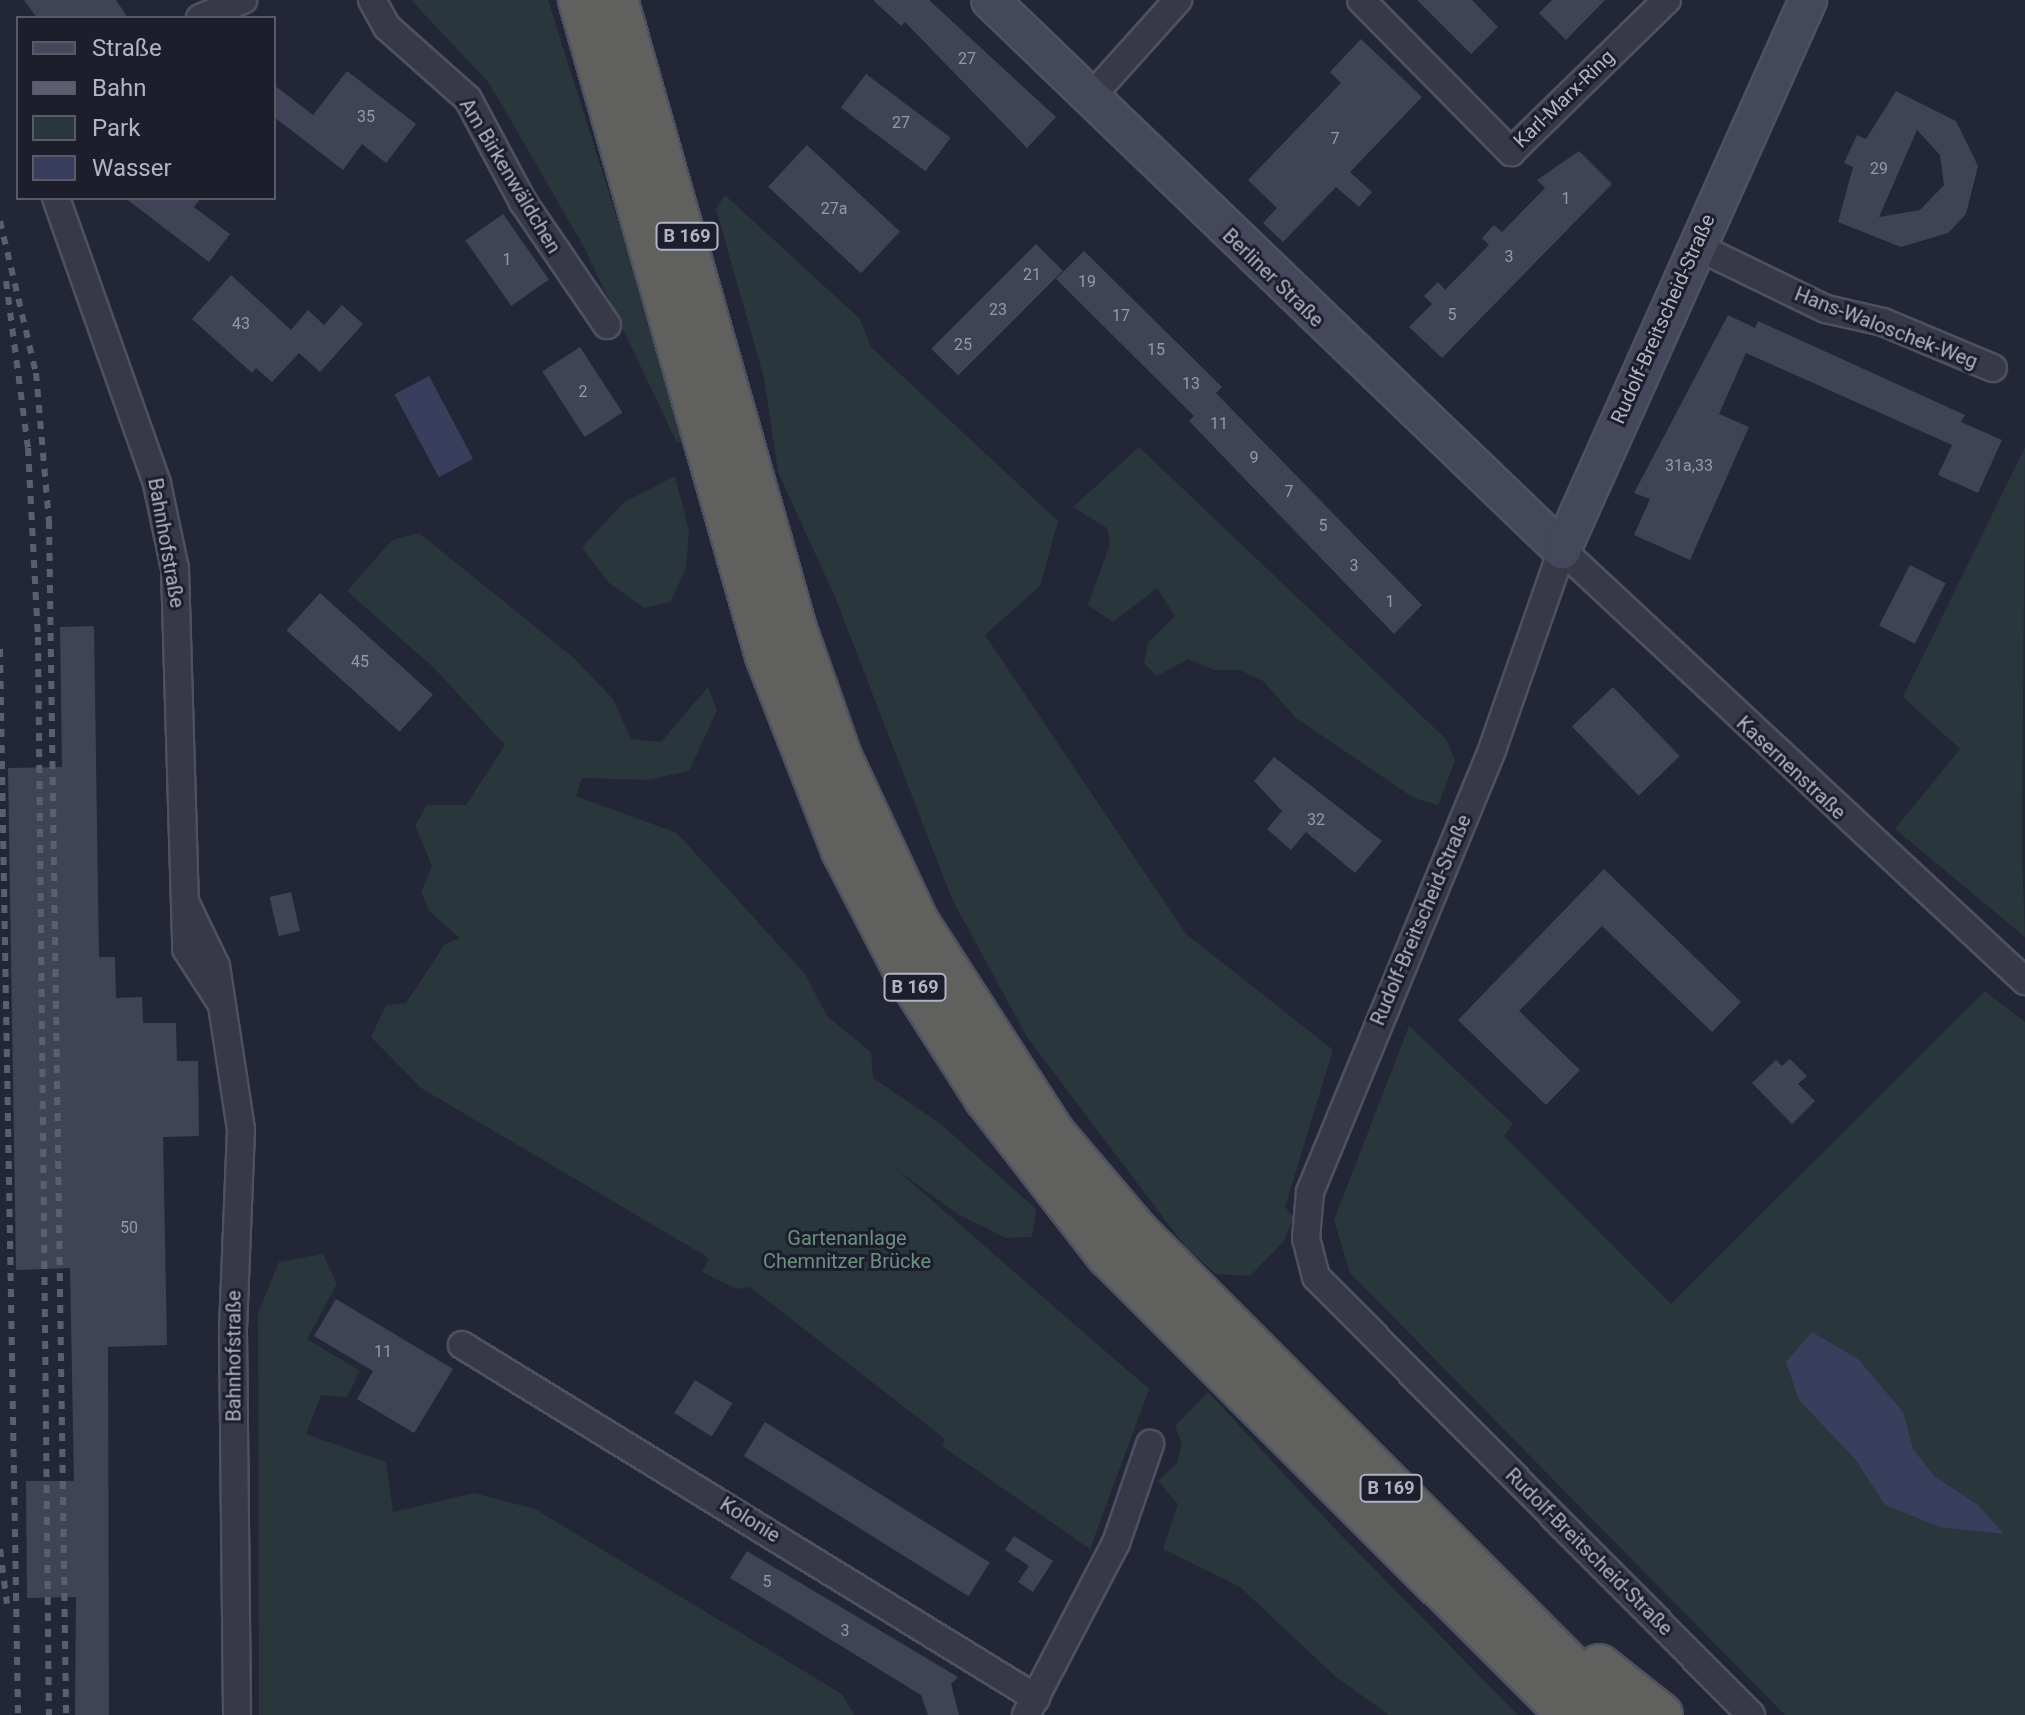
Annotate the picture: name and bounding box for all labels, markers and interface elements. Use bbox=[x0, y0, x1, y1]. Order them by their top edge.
legend bbox=[16, 16, 276, 200]
text: Straße bbox=[92, 34, 162, 62]
street label: Karl-Marx-Ring bbox=[1509, 45, 1619, 153]
house number: 27 bbox=[958, 49, 976, 69]
text: Bahn bbox=[92, 74, 146, 102]
street label: Am Birkenwäldchen bbox=[454, 94, 566, 258]
house number: 35 bbox=[357, 107, 375, 127]
house number: 27 bbox=[892, 113, 910, 133]
text: Park bbox=[92, 114, 140, 142]
house number: 7 bbox=[1331, 129, 1339, 149]
text: Wasser bbox=[92, 154, 172, 182]
house number: 29 bbox=[1870, 159, 1888, 179]
house number: 1 bbox=[1562, 189, 1570, 209]
house number: 27a bbox=[821, 199, 847, 219]
street label: Rudolf-Breitscheid-Straße bbox=[1606, 211, 1720, 427]
road number: B 169 bbox=[655, 222, 719, 250]
street label: Berliner Straße bbox=[1217, 224, 1329, 332]
house number: 3 bbox=[1505, 247, 1513, 267]
house number: 1 bbox=[503, 250, 511, 270]
house number: 21 bbox=[1023, 265, 1041, 285]
house number: 19 bbox=[1078, 272, 1096, 292]
street label: Hans-Waloschek-Weg bbox=[1791, 282, 1981, 374]
house number: 23 bbox=[989, 300, 1007, 320]
house number: 5 bbox=[1448, 305, 1456, 325]
house number: 17 bbox=[1112, 306, 1130, 326]
house number: 43 bbox=[232, 314, 250, 334]
house number: 25 bbox=[954, 335, 972, 355]
house number: 15 bbox=[1147, 340, 1165, 360]
house number: 13 bbox=[1182, 374, 1200, 394]
house number: 2 bbox=[579, 382, 587, 402]
house number: 11 bbox=[1210, 414, 1228, 434]
house number: 9 bbox=[1250, 448, 1258, 468]
house number: 31a,33 bbox=[1665, 456, 1713, 476]
street label: Bahnhofstraße bbox=[143, 476, 189, 610]
house number: 7 bbox=[1285, 482, 1293, 502]
house number: 5 bbox=[1319, 516, 1327, 536]
house number: 3 bbox=[1350, 556, 1358, 576]
house number: 1 bbox=[1386, 592, 1394, 612]
house number: 45 bbox=[351, 652, 369, 672]
street label: Kasernenstraße bbox=[1731, 711, 1851, 825]
house number: 32 bbox=[1307, 810, 1325, 830]
street label: Rudolf-Breitscheid-Straße bbox=[1366, 811, 1476, 1029]
road number: B 169 bbox=[883, 973, 947, 1001]
house number: 50 bbox=[120, 1218, 138, 1238]
park label: Gartenanlage Chemnitzer Brücke bbox=[763, 1226, 931, 1273]
street label: Bahnhofstraße bbox=[222, 1290, 246, 1422]
house number: 11 bbox=[374, 1342, 392, 1362]
street label: Rudolf-Breitscheid-Straße bbox=[1500, 1463, 1678, 1641]
road number: B 169 bbox=[1359, 1474, 1423, 1502]
street label: Kolonie bbox=[715, 1492, 785, 1548]
house number: 5 bbox=[763, 1572, 771, 1592]
house number: 3 bbox=[841, 1621, 849, 1641]

